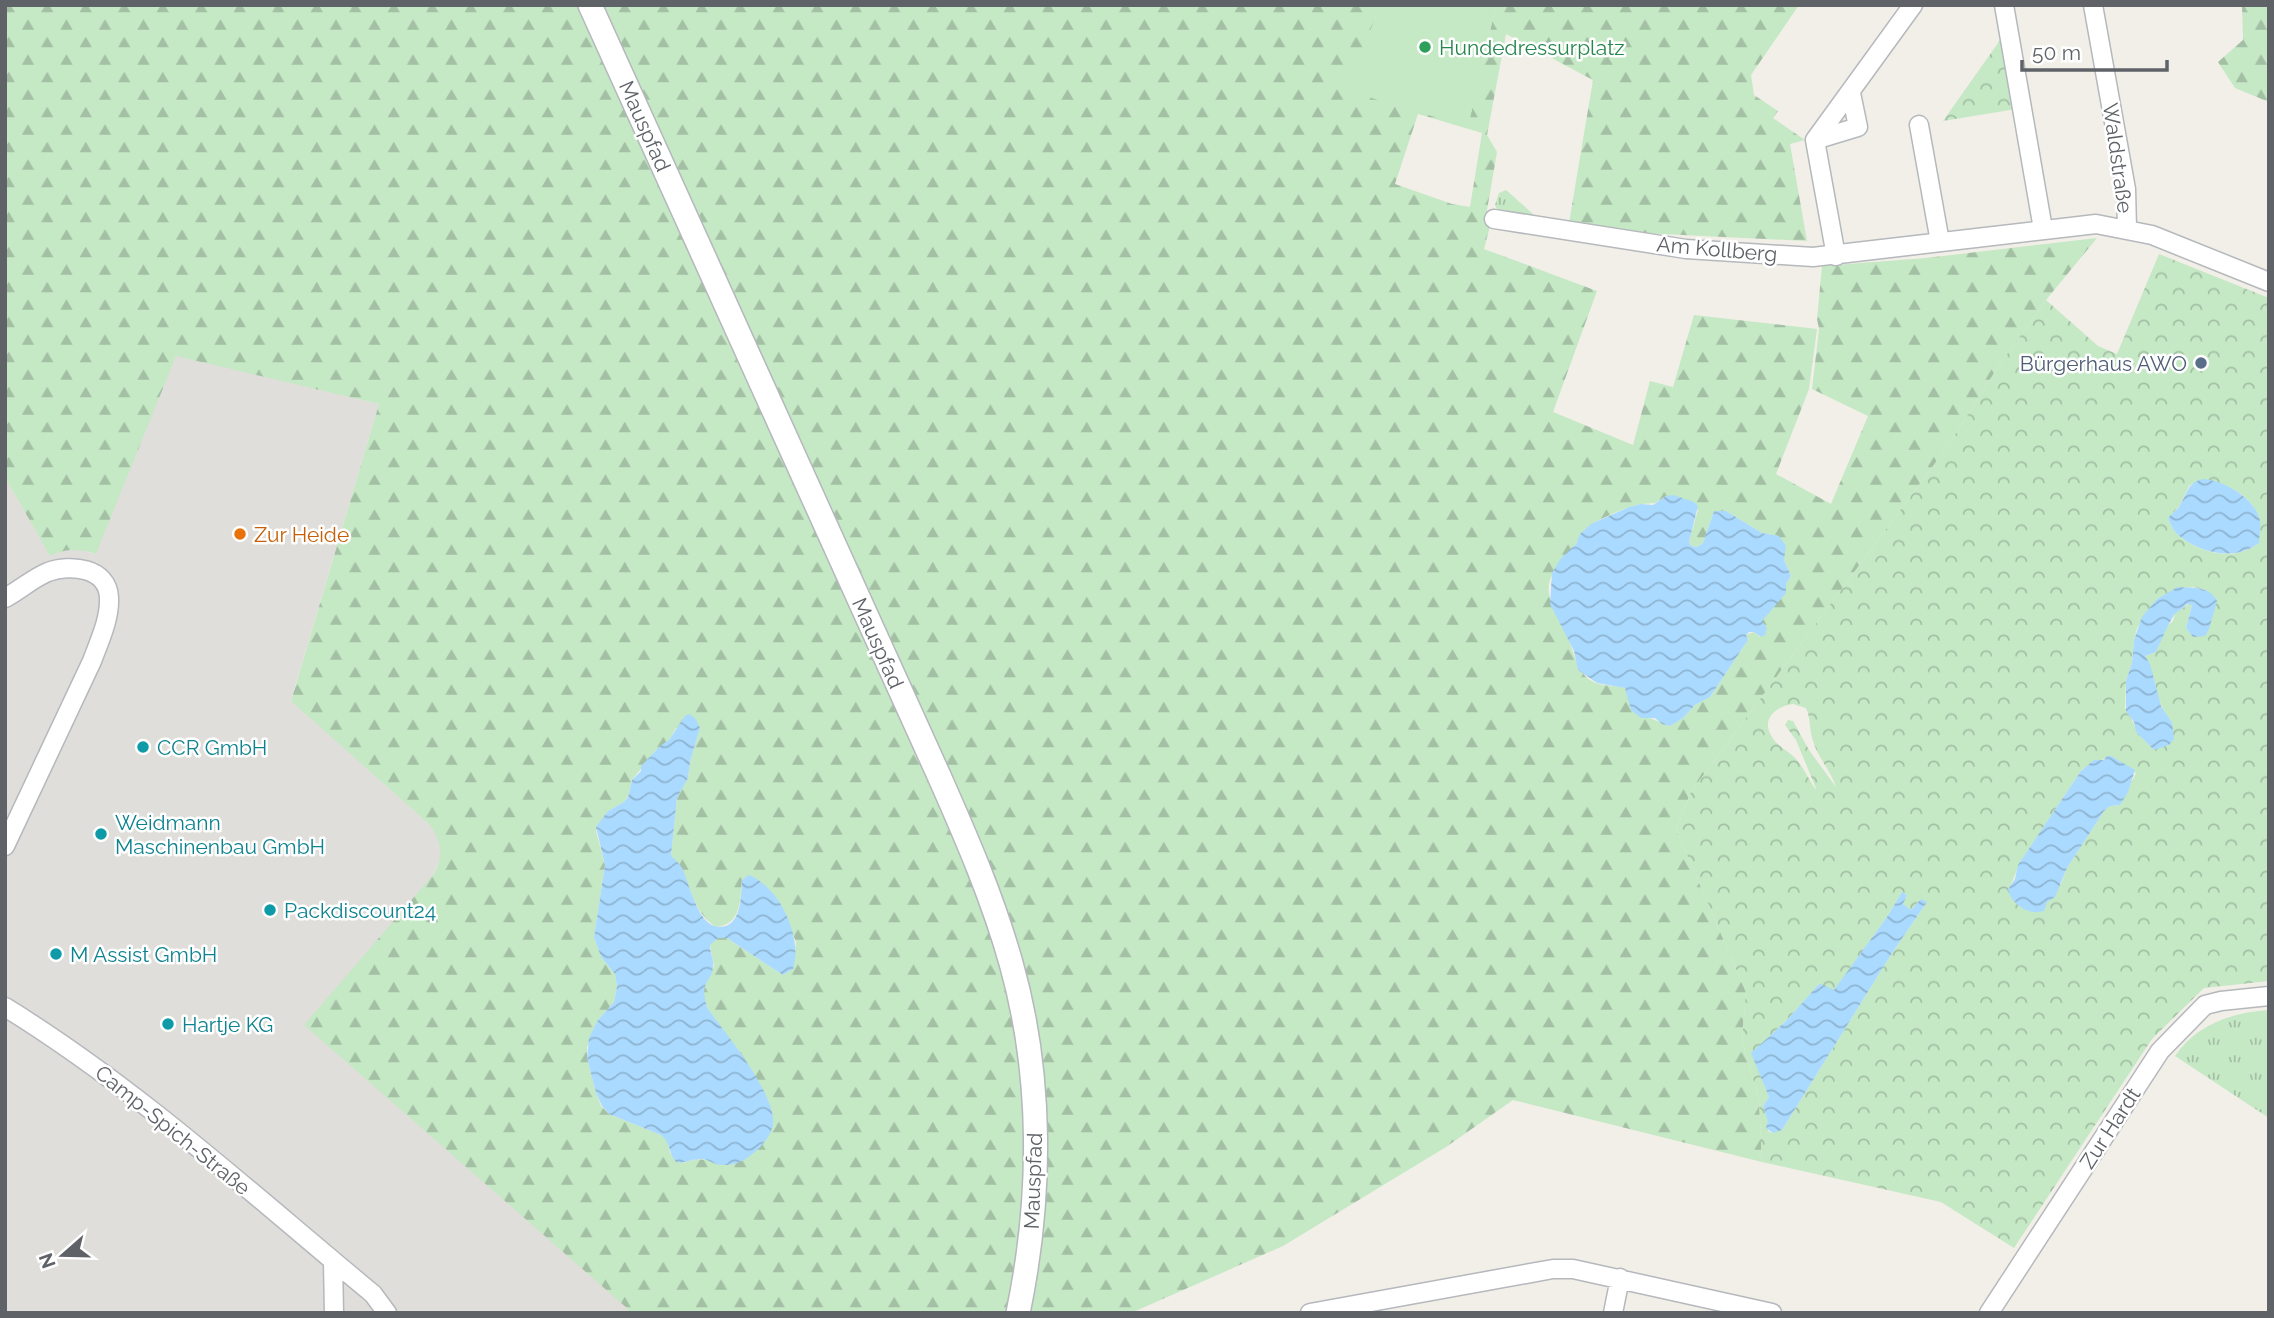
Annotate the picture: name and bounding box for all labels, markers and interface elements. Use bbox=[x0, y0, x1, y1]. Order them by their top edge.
scale bar bbox=[2022, 28, 2167, 72]
place label: Hundedressurplatz bbox=[1439, 35, 1625, 60]
marker: Hundedressurplatz bbox=[1417, 39, 1433, 55]
text: 50 m bbox=[2032, 40, 2081, 65]
street label: Mauspfad bbox=[614, 77, 676, 175]
street label: Waldstraße bbox=[2098, 101, 2138, 215]
street label: Am Kollberg bbox=[1656, 231, 1778, 267]
place label: Bürgerhaus AWO bbox=[2020, 351, 2187, 376]
marker: Bürgerhaus AWO bbox=[2193, 355, 2209, 371]
place label: Zur Heide bbox=[254, 522, 349, 547]
marker: Zur Heide bbox=[232, 526, 248, 542]
street label: Mauspfad bbox=[847, 594, 909, 692]
place label: CCR GmbH bbox=[157, 735, 267, 760]
marker: CCR GmbH bbox=[135, 739, 151, 755]
place label: Weidmann Maschinenbau GmbH bbox=[115, 810, 325, 859]
marker: Weidmann Maschinenbau GmbH bbox=[93, 826, 109, 842]
place label: Packdiscount24 bbox=[284, 898, 436, 923]
marker: Packdiscount24 bbox=[262, 902, 278, 918]
place label: M Assist GmbH bbox=[70, 942, 217, 967]
marker: M Assist GmbH bbox=[48, 946, 64, 962]
place label: Hartje KG bbox=[182, 1012, 273, 1037]
marker: Hartje KG bbox=[160, 1016, 176, 1032]
street label: Camp-Spich-Straße bbox=[90, 1060, 256, 1200]
street label: Zur Hardt bbox=[2075, 1083, 2145, 1173]
street label: Mauspfad bbox=[1019, 1132, 1047, 1230]
north arrow bbox=[28, 1220, 98, 1290]
text: N bbox=[34, 1250, 60, 1271]

